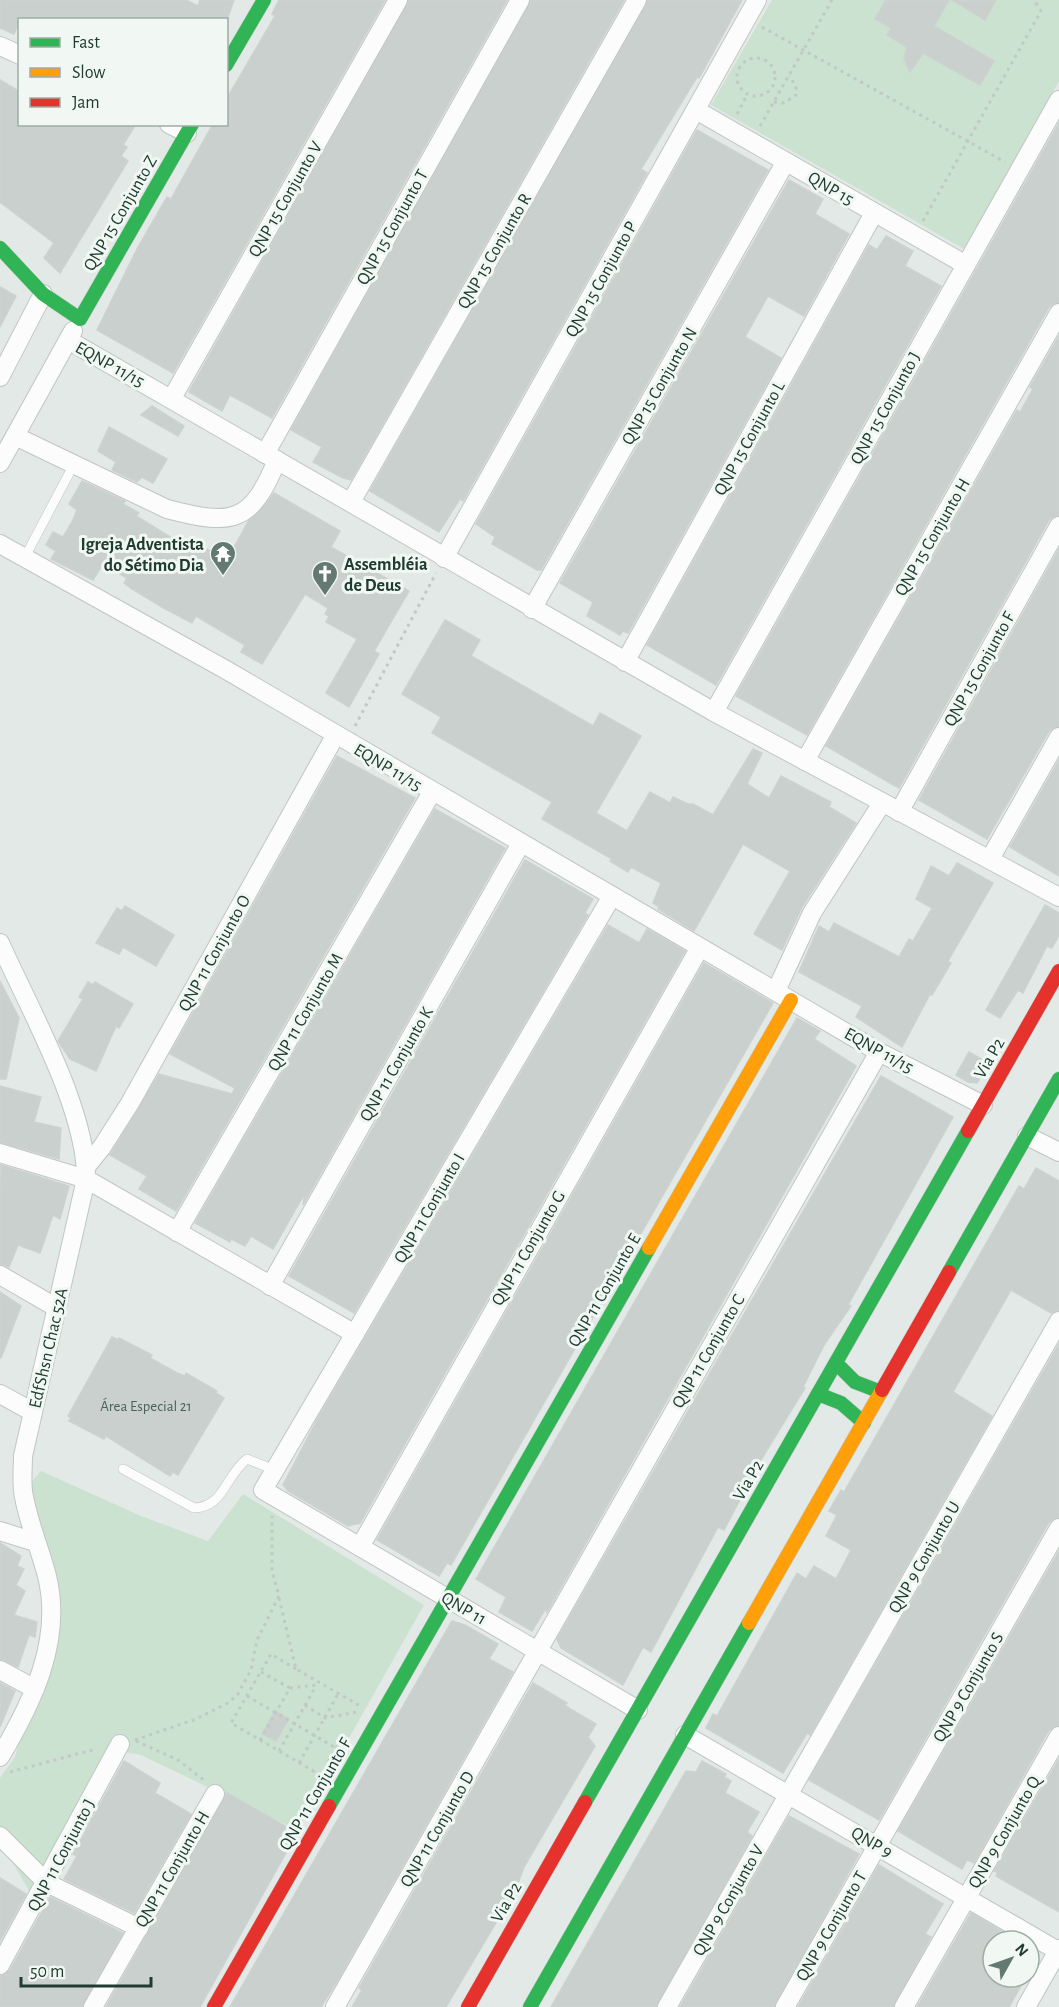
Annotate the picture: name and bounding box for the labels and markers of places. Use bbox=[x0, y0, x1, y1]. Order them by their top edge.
place label: Igreja Adventista do Sétimo Dia bbox=[81, 536, 204, 575]
temple icon: Igreja Adventista do Sétimo Dia bbox=[208, 539, 238, 577]
place label: Assembléia de Deus bbox=[344, 556, 428, 595]
church icon: Assembléia de Deus bbox=[310, 559, 340, 597]

